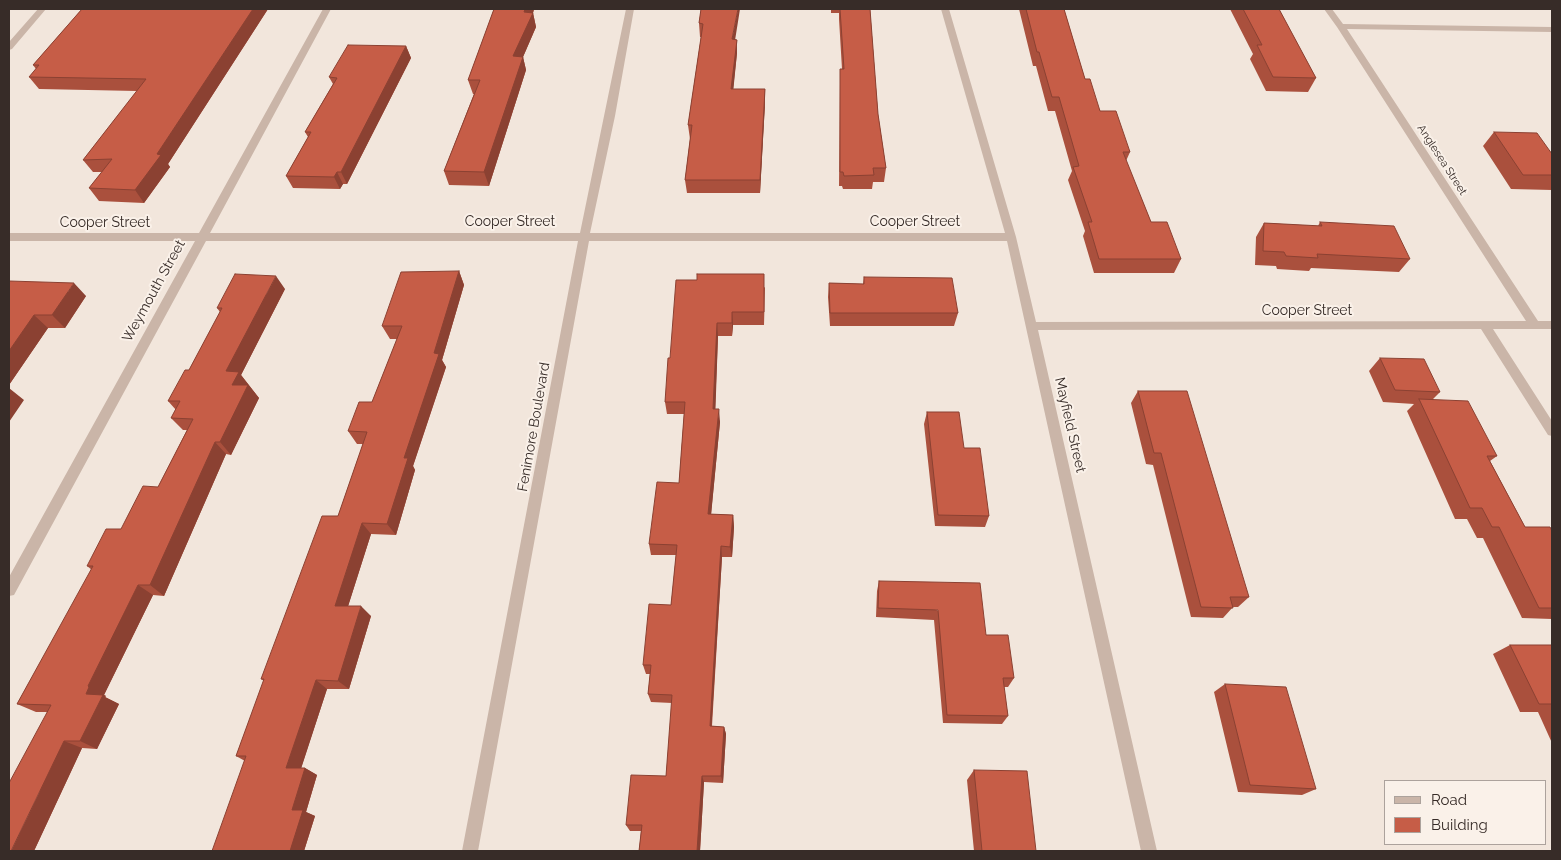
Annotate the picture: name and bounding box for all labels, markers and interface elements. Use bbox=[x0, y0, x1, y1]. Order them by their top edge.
street label: Anglesea Street bbox=[1414, 122, 1470, 198]
street label: Cooper Street bbox=[465, 214, 555, 230]
street label: Cooper Street bbox=[870, 214, 960, 230]
street label: Cooper Street bbox=[60, 215, 150, 231]
street label: Weymouth Street bbox=[119, 237, 189, 345]
street label: Cooper Street bbox=[1262, 303, 1352, 319]
street label: Fenimore Boulevard bbox=[514, 361, 554, 493]
street label: Mayfield Street bbox=[1051, 376, 1089, 474]
legend bbox=[1384, 780, 1546, 845]
text: Road bbox=[1431, 791, 1467, 809]
text: Building bbox=[1431, 816, 1488, 834]

